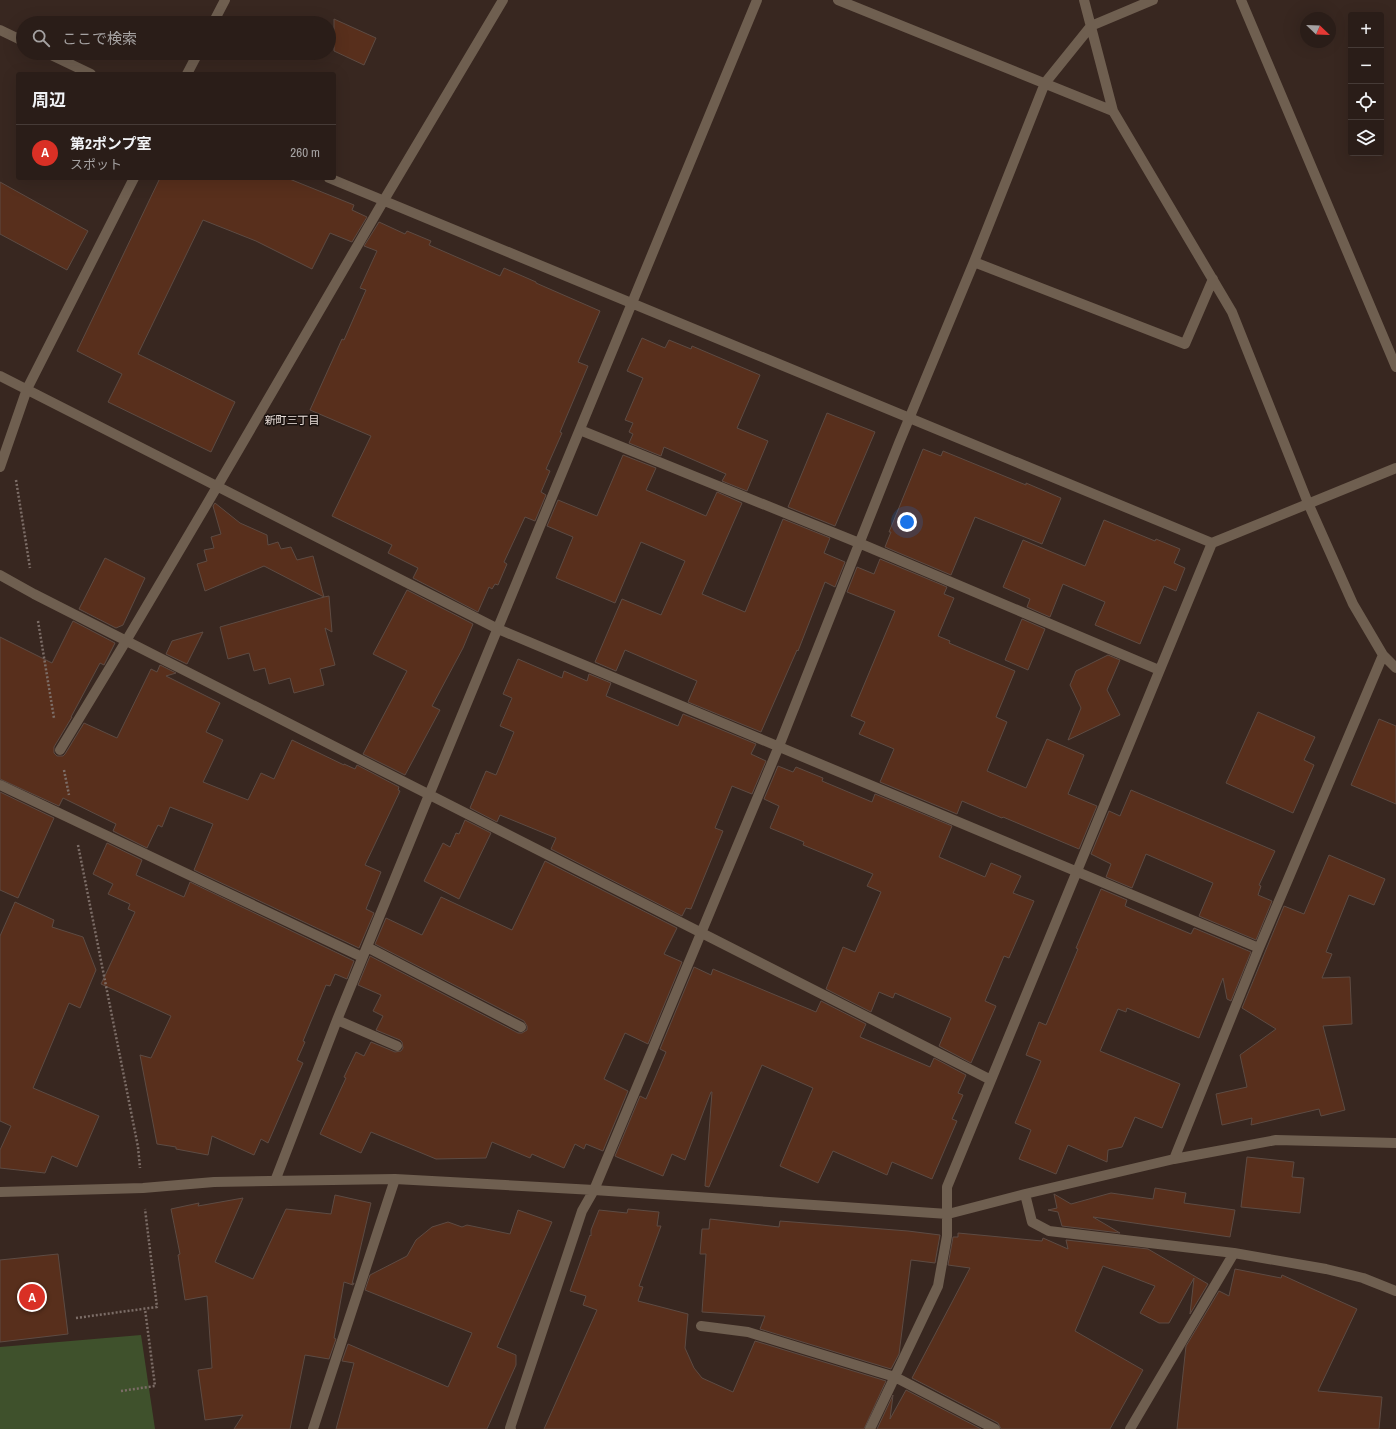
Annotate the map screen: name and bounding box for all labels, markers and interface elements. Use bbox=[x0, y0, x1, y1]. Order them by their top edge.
north arrow bbox=[1300, 12, 1336, 48]
map controls bbox=[1348, 12, 1384, 156]
button: + bbox=[1348, 12, 1384, 48]
search box bbox=[16, 16, 336, 60]
icon: search bbox=[30, 27, 52, 49]
text: ここで検索 bbox=[62, 28, 137, 49]
button: − bbox=[1348, 48, 1384, 84]
button: locate bbox=[1348, 84, 1384, 120]
text: 周辺 bbox=[32, 88, 66, 111]
button: layers bbox=[1348, 120, 1384, 156]
text: 第2ポンプ室 bbox=[70, 133, 151, 154]
text: A bbox=[41, 144, 49, 161]
text: 260 m bbox=[290, 144, 320, 161]
text: スポット bbox=[70, 156, 122, 173]
district label: 新町三丁目 bbox=[265, 413, 320, 427]
your location bbox=[897, 512, 917, 532]
pin: A bbox=[19, 1282, 45, 1312]

